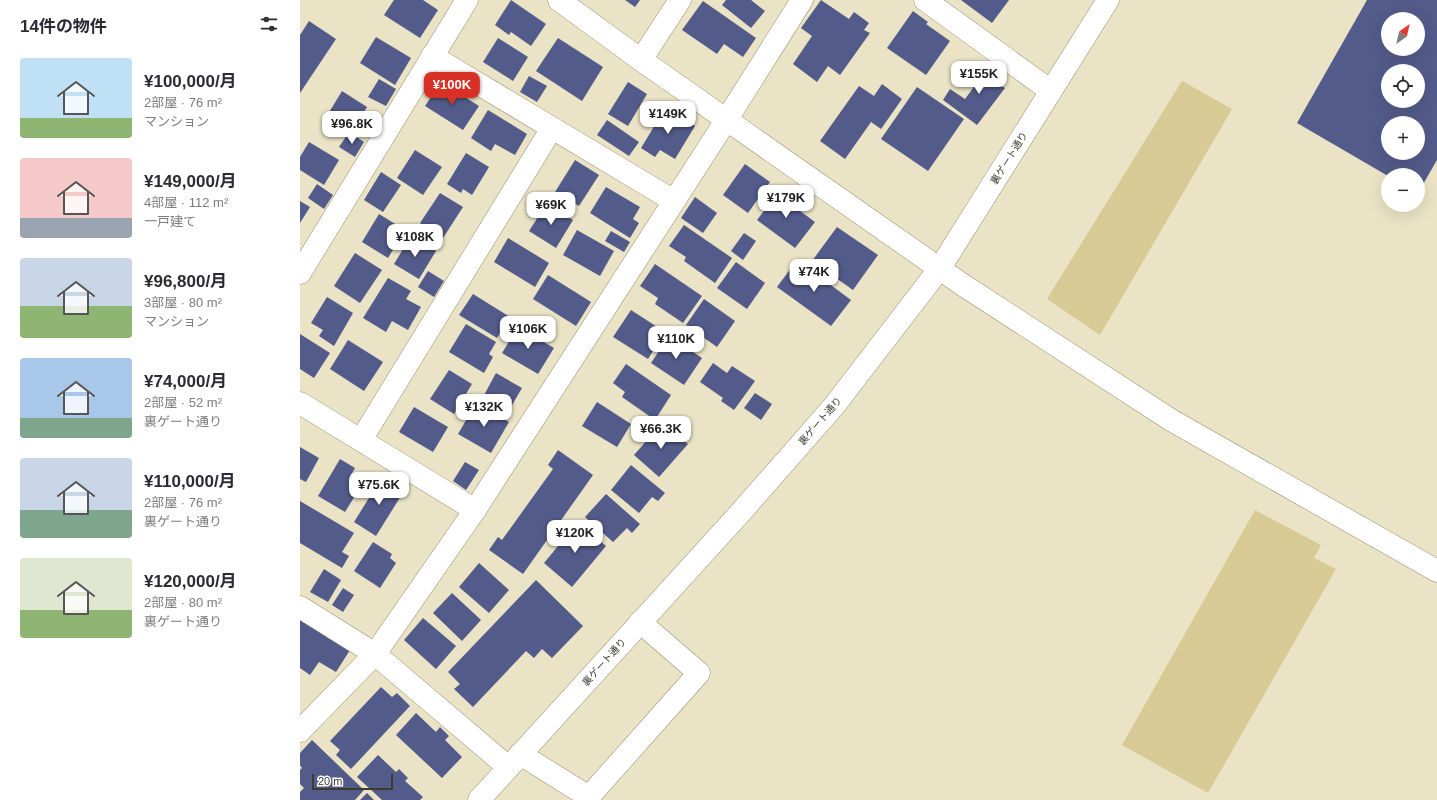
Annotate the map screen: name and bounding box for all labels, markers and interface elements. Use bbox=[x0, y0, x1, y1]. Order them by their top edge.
north arrow bbox=[1381, 12, 1425, 56]
map controls bbox=[1381, 12, 1425, 212]
icon: filters bbox=[258, 13, 280, 35]
text: 14件の物件 bbox=[20, 17, 107, 36]
pin: ¥155K bbox=[951, 61, 1007, 95]
button: locate bbox=[1381, 64, 1425, 108]
text: ¥155K bbox=[960, 66, 998, 81]
text: ¥100,000/月 bbox=[144, 72, 237, 91]
pin: ¥100K bbox=[424, 72, 480, 106]
icon: home bbox=[52, 74, 100, 122]
text: ¥100K bbox=[433, 77, 471, 92]
text: 2部屋 · 76 m² bbox=[144, 95, 222, 110]
pin: ¥149K bbox=[640, 101, 696, 135]
text: ¥149K bbox=[649, 106, 687, 121]
pin: ¥96.8K bbox=[319, 111, 385, 145]
text: マンション bbox=[144, 114, 209, 129]
text: ¥96.8K bbox=[331, 116, 373, 131]
button: + bbox=[1381, 116, 1425, 160]
street label: 裏ゲート通り bbox=[988, 130, 1030, 186]
button: − bbox=[1381, 168, 1425, 212]
text: ¥149,000/月 bbox=[144, 172, 237, 191]
icon: home bbox=[52, 174, 100, 222]
pin: ¥179K bbox=[758, 185, 814, 219]
text: ¥179K bbox=[767, 190, 805, 205]
pin: ¥69K bbox=[527, 192, 575, 226]
text: 4部屋 · 112 m² bbox=[144, 195, 228, 210]
text: ¥69K bbox=[535, 197, 567, 212]
text: 一戸建て bbox=[144, 214, 196, 229]
pin: ¥108K bbox=[387, 224, 443, 258]
text: ¥108K bbox=[396, 229, 434, 244]
pin: ¥74K bbox=[790, 259, 838, 293]
text: ¥74K bbox=[798, 264, 830, 279]
text: ¥96,800/月 bbox=[144, 272, 227, 291]
icon: home bbox=[52, 274, 100, 322]
text: 3部屋 · 80 m² bbox=[144, 295, 222, 310]
text: マンション bbox=[144, 314, 209, 329]
pin: ¥106K bbox=[500, 316, 556, 350]
text: ¥106K bbox=[509, 321, 547, 336]
pin: ¥110K bbox=[648, 326, 704, 360]
text: ¥110K bbox=[657, 331, 695, 346]
text: ¥74,000/月 bbox=[144, 372, 227, 391]
icon: home bbox=[52, 374, 100, 422]
pin: ¥132K bbox=[456, 394, 512, 428]
text: 2部屋 · 52 m² bbox=[144, 395, 222, 410]
street label: 裏ゲート通り bbox=[796, 395, 844, 447]
text: ¥132K bbox=[465, 399, 503, 414]
text: 裏ゲート通り bbox=[144, 414, 222, 429]
pin: ¥66.3K bbox=[628, 416, 694, 450]
text: ¥66.3K bbox=[640, 421, 682, 436]
text: ¥110,000/月 bbox=[144, 472, 236, 491]
pin: ¥75.6K bbox=[346, 472, 412, 506]
icon: home bbox=[52, 474, 100, 522]
text: ¥75.6K bbox=[358, 477, 400, 492]
text: 2部屋 · 76 m² bbox=[144, 495, 222, 510]
text: 裏ゲート通り bbox=[144, 514, 222, 529]
pin: ¥120K bbox=[547, 520, 603, 554]
text: ¥120K bbox=[556, 525, 594, 540]
text: ¥120,000/月 bbox=[144, 572, 237, 591]
icon: home bbox=[52, 574, 100, 622]
text: 2部屋 · 80 m² bbox=[144, 595, 222, 610]
text: 裏ゲート通り bbox=[144, 614, 222, 629]
street label: 裏ゲート通り bbox=[580, 636, 628, 688]
scale bar bbox=[312, 772, 393, 791]
text: 20 m bbox=[318, 775, 342, 787]

